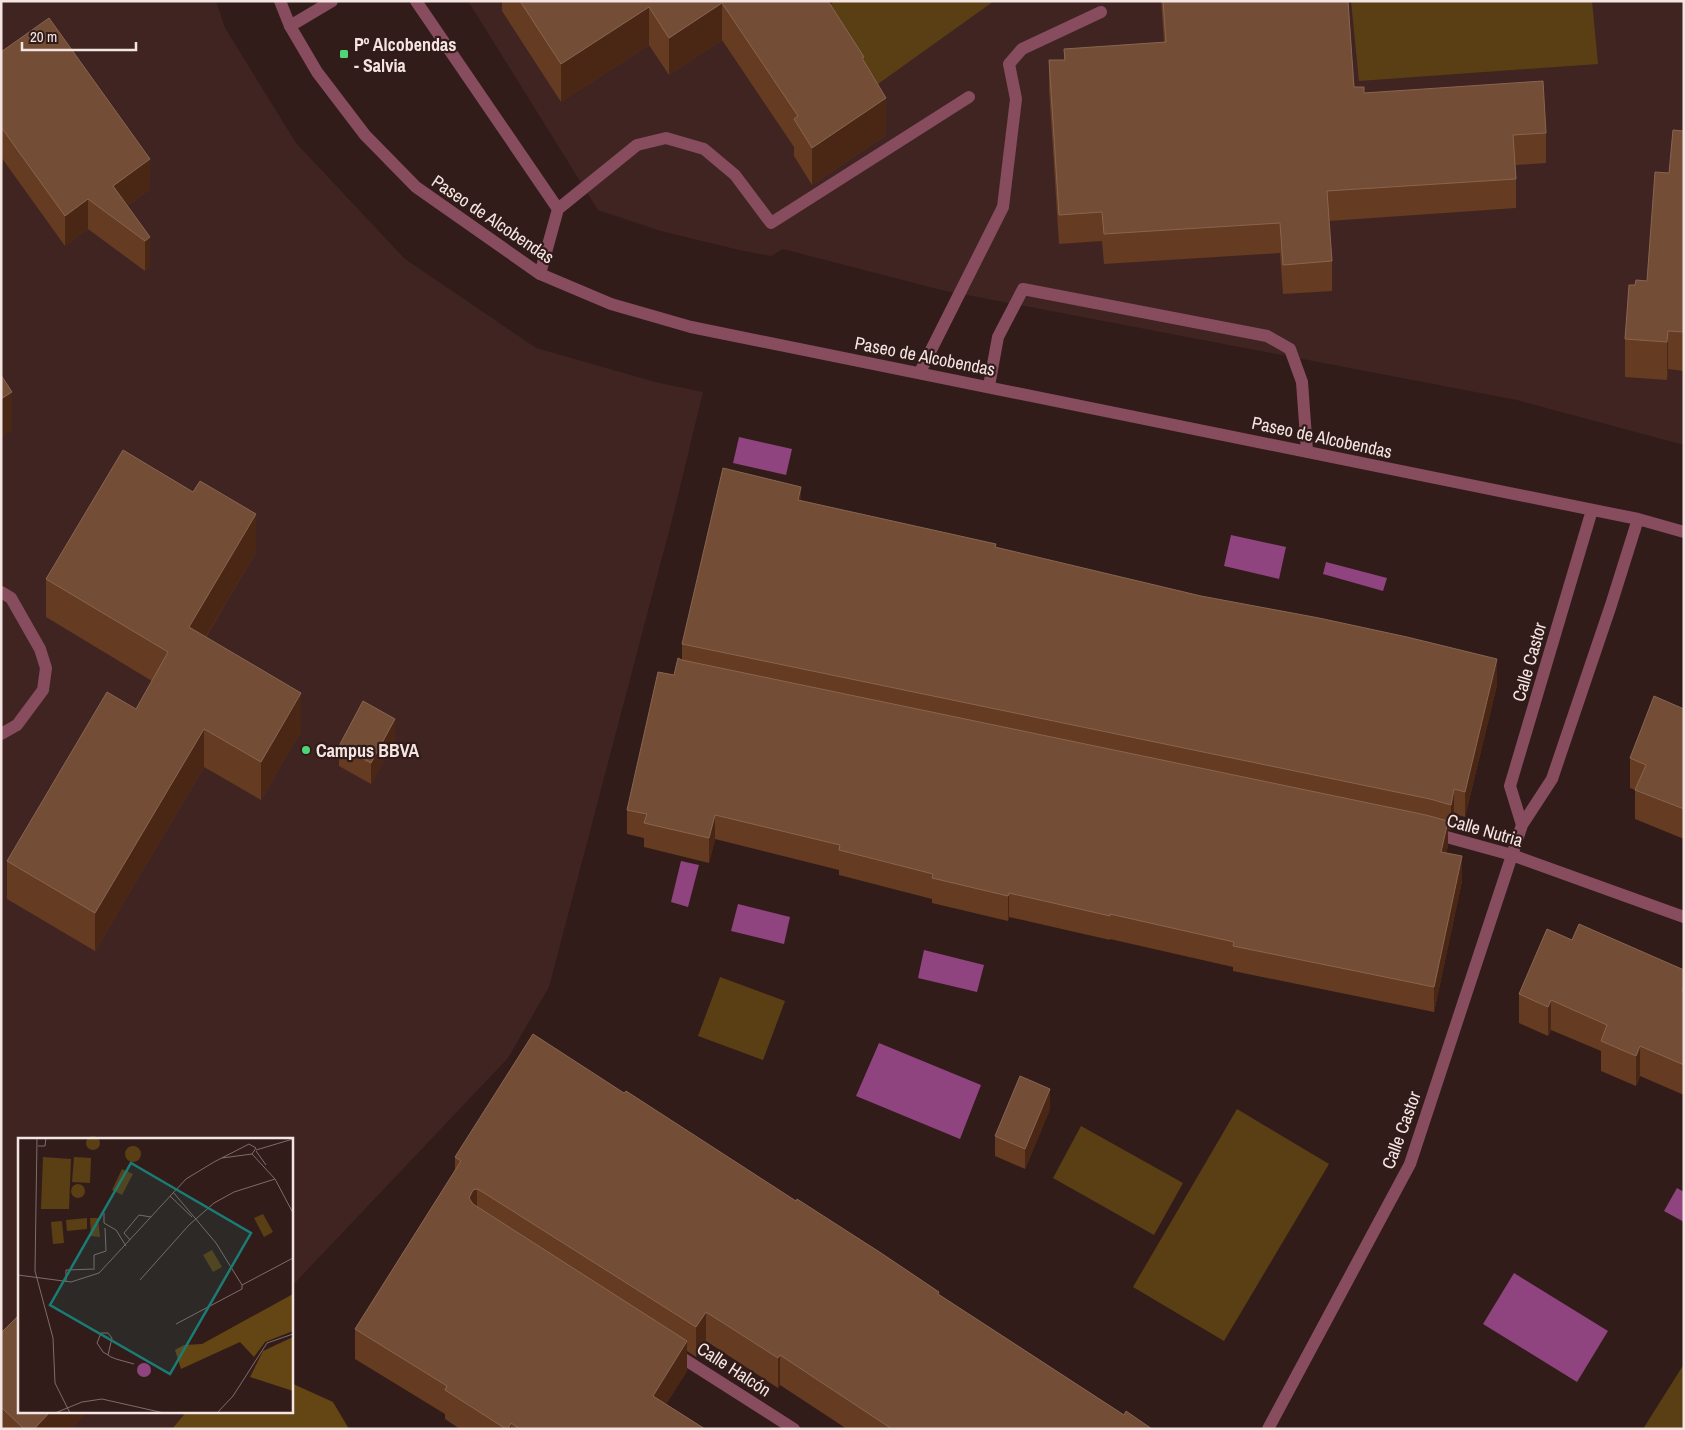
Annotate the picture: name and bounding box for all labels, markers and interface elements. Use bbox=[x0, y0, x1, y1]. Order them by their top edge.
scale bar bbox=[22, 20, 136, 52]
text: 20 m bbox=[30, 26, 57, 47]
place label: Pº Alcobendas - Salvia bbox=[354, 32, 456, 78]
marker: Pº Alcobendas - Salvia bbox=[338, 48, 350, 60]
street label: Paseo de Alcobendas bbox=[427, 169, 559, 269]
street label: Paseo de Alcobendas bbox=[853, 330, 997, 382]
street label: Paseo de Alcobendas bbox=[1250, 410, 1394, 464]
street label: Calle Castor bbox=[1506, 619, 1552, 704]
place label: Campus BBVA bbox=[316, 738, 419, 763]
marker: Campus BBVA bbox=[300, 744, 312, 756]
street label: Calle Nutria bbox=[1444, 807, 1526, 853]
street label: Calle Castor bbox=[1375, 1087, 1427, 1172]
inset map bbox=[18, 1138, 292, 1412]
street label: Calle Halcón bbox=[692, 1336, 776, 1402]

